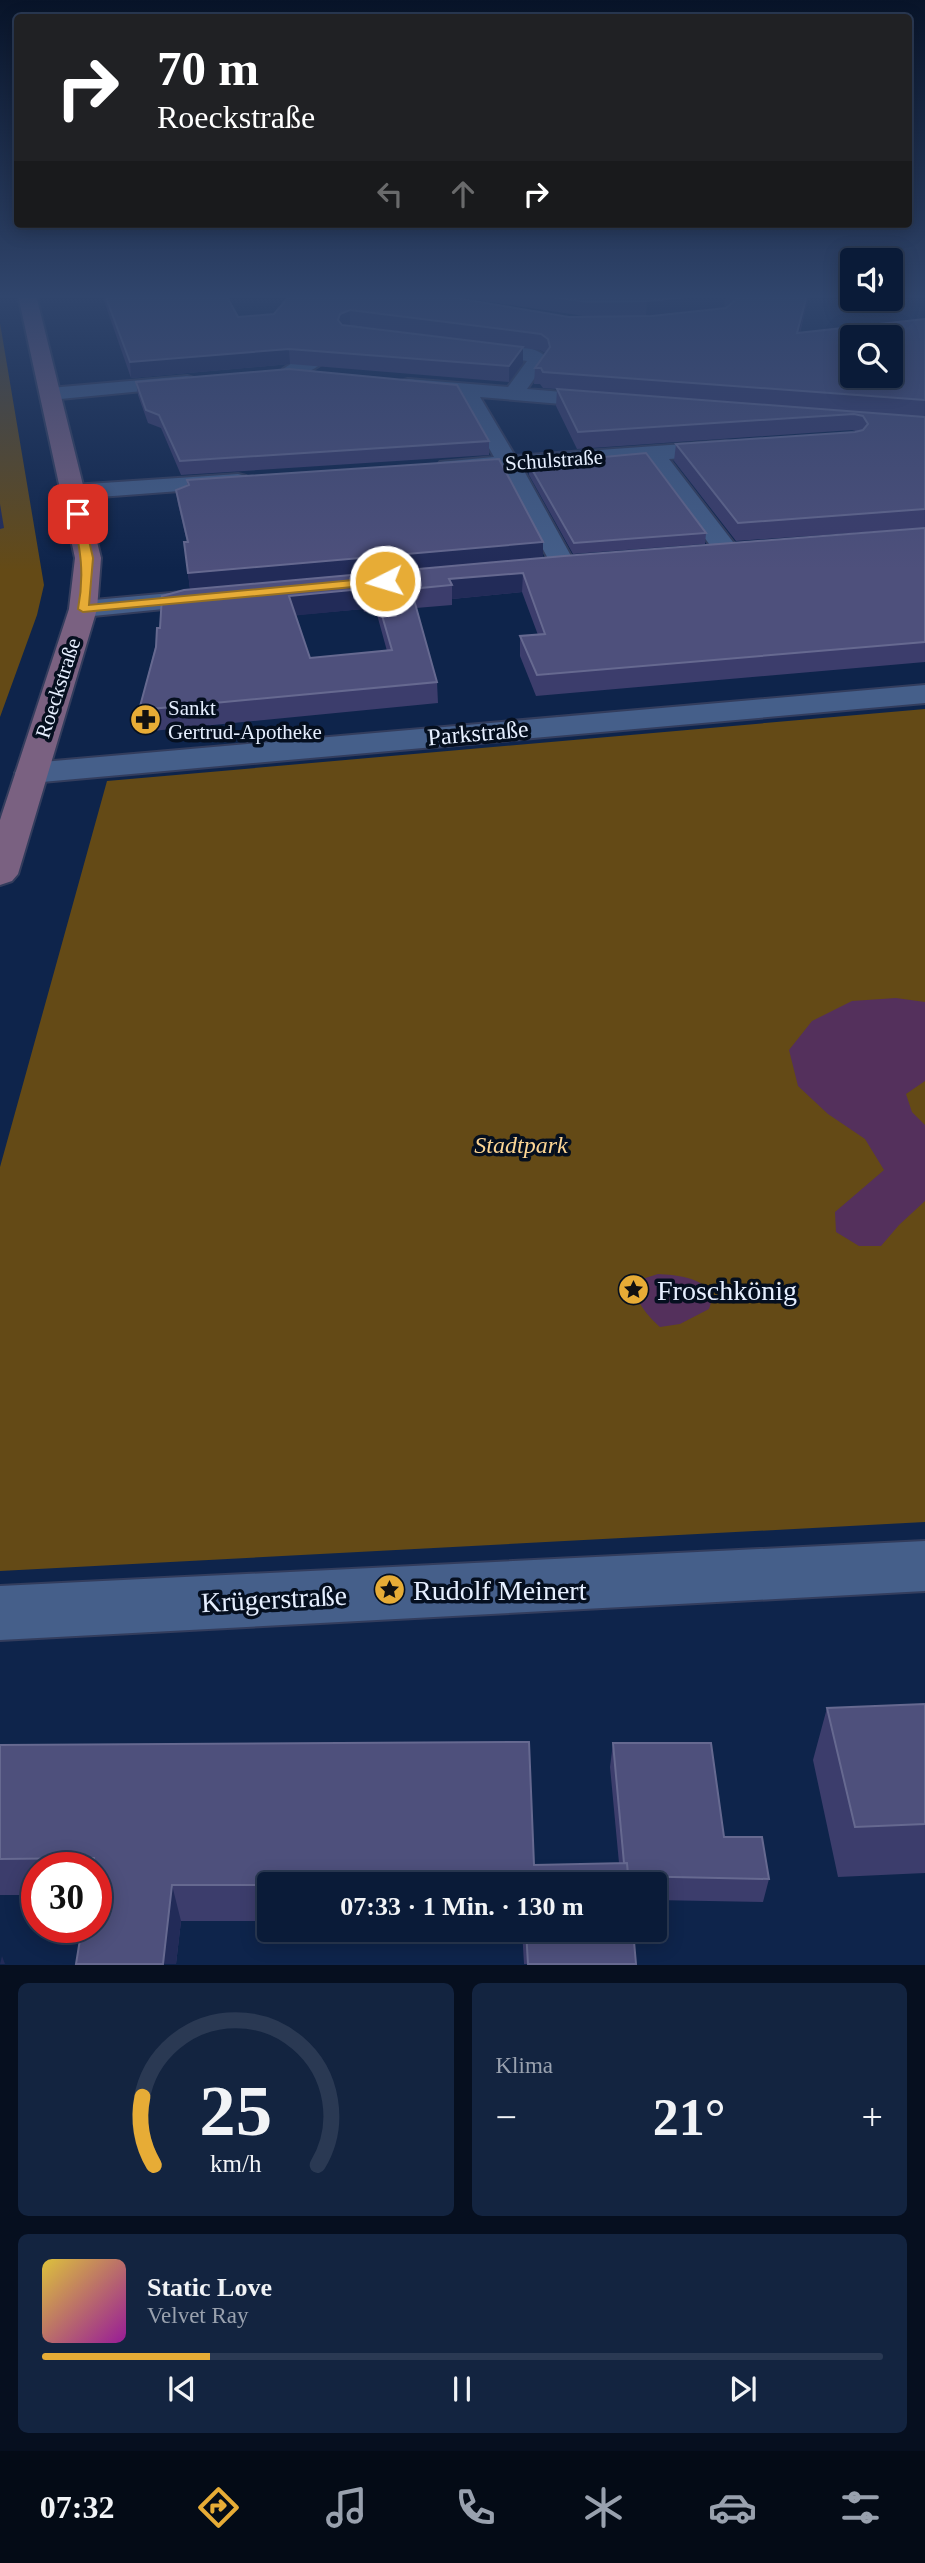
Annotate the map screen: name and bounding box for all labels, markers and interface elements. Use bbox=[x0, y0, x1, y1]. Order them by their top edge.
text: 70 m bbox=[157, 41, 259, 96]
icon: right bbox=[42, 42, 133, 133]
text: Roeckstraße bbox=[157, 99, 315, 135]
icon: left bbox=[371, 175, 409, 213]
icon: ahead bbox=[444, 175, 482, 213]
icon: right bbox=[517, 175, 555, 213]
map controls bbox=[840, 248, 903, 388]
button: sound bbox=[840, 248, 903, 311]
button: search bbox=[840, 325, 903, 388]
street label: Schulstraße bbox=[504, 445, 604, 475]
pin bbox=[48, 484, 108, 544]
icon: arrive bbox=[59, 495, 97, 533]
position arrow bbox=[348, 544, 422, 618]
street label: Roeckstraße bbox=[31, 635, 85, 741]
place label: Sankt Gertrud-Apotheke bbox=[168, 696, 322, 744]
pharmacy icon: Sankt Gertrud-Apotheke bbox=[128, 703, 162, 737]
street label: Parkstraße bbox=[426, 716, 530, 750]
park label: Stadtpark bbox=[474, 1132, 568, 1158]
place icon: Froschkönig bbox=[617, 1273, 651, 1307]
place label: Froschkönig bbox=[657, 1275, 797, 1306]
place icon: Rudolf Meinert bbox=[373, 1573, 407, 1607]
place label: Rudolf Meinert bbox=[413, 1575, 587, 1606]
street label: Krügerstraße bbox=[200, 1580, 348, 1618]
speed limit sign: 30 bbox=[21, 1852, 112, 1943]
text: 07:33 · 1 Min. · 130 m bbox=[340, 1892, 584, 1921]
text: Klima bbox=[496, 2053, 553, 2078]
text: 25 bbox=[199, 2071, 272, 2152]
text: 21° bbox=[653, 2089, 726, 2146]
text: − bbox=[496, 2096, 517, 2138]
text: + bbox=[862, 2096, 883, 2138]
text: km/h bbox=[210, 2150, 262, 2177]
text: Static Love bbox=[147, 2273, 272, 2302]
text: Velvet Ray bbox=[147, 2303, 249, 2328]
icon: previous bbox=[163, 2370, 201, 2408]
icon: pause bbox=[443, 2370, 481, 2408]
icon: next bbox=[724, 2370, 762, 2408]
icon: directions bbox=[194, 2483, 243, 2532]
icon: music bbox=[322, 2483, 371, 2532]
icon: phone bbox=[451, 2483, 500, 2532]
icon: climate bbox=[579, 2483, 628, 2532]
icon: car bbox=[708, 2483, 757, 2532]
icon: filters bbox=[836, 2483, 885, 2532]
text: 07:32 bbox=[40, 2489, 114, 2525]

